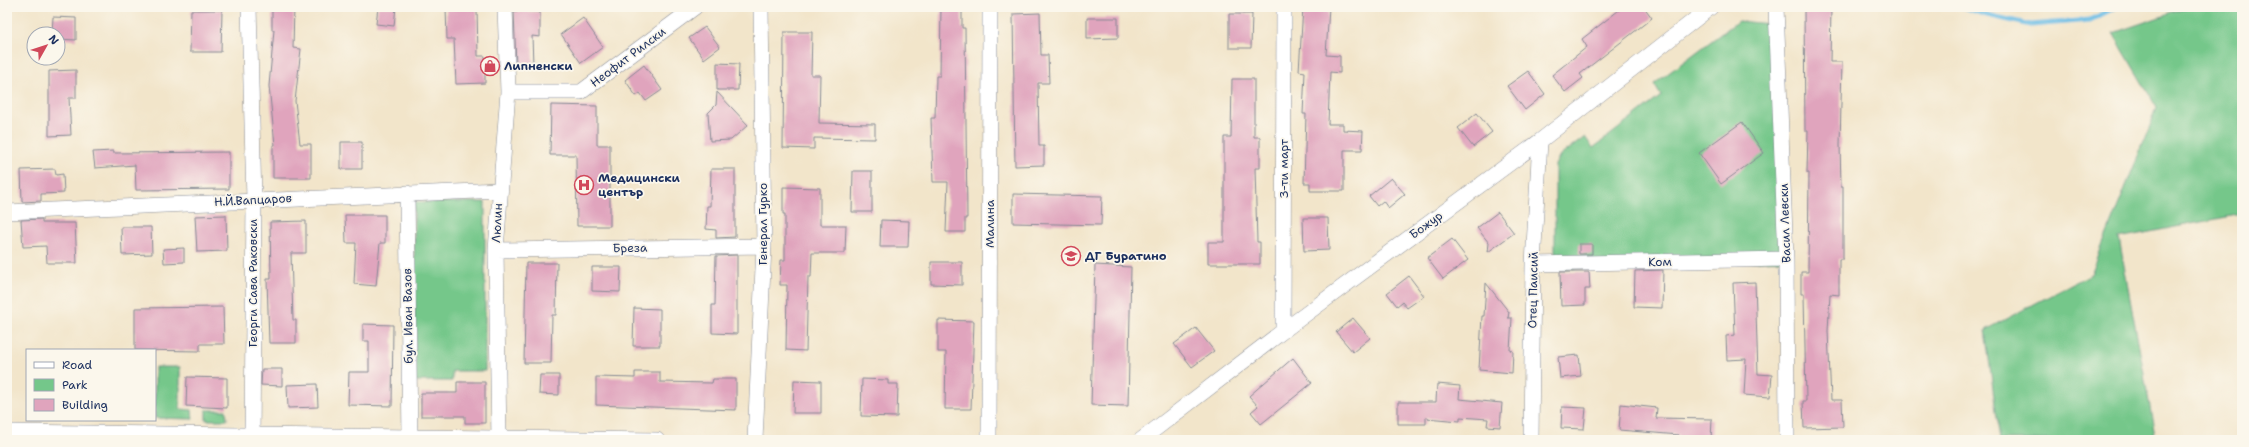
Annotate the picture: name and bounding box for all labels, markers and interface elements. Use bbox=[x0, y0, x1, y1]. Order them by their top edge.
street label: Неофит Рилски bbox=[587, 23, 669, 91]
north arrow bbox=[26, 26, 66, 66]
text: N bbox=[45, 32, 62, 48]
shop icon: Липненски bbox=[479, 55, 501, 77]
place label: Липненски bbox=[504, 58, 573, 74]
street label: 3-ти март bbox=[1276, 138, 1292, 199]
place label: Медицински център bbox=[598, 170, 681, 200]
hospital icon: Медицински център bbox=[573, 174, 595, 196]
street label: Генерал Гурко bbox=[755, 183, 771, 265]
street label: Васил Левски bbox=[1776, 183, 1794, 263]
street label: Н.Й.Вапцаров bbox=[214, 190, 292, 210]
street label: Малина bbox=[982, 199, 998, 248]
street label: Люлин bbox=[488, 203, 506, 243]
street label: Божур bbox=[1406, 207, 1446, 242]
street label: Георги Сава Раковски bbox=[245, 219, 261, 347]
street label: Бреза bbox=[613, 240, 648, 256]
school or university icon: ДГ Буратино bbox=[1060, 245, 1082, 267]
place label: ДГ Буратино bbox=[1085, 248, 1167, 264]
street label: Отец Паисий bbox=[1524, 251, 1542, 329]
street label: Ком bbox=[1648, 254, 1672, 270]
street label: бул. Иван Вазов bbox=[399, 268, 417, 364]
legend bbox=[26, 349, 156, 421]
text: Road bbox=[62, 357, 93, 373]
text: Park bbox=[62, 377, 88, 393]
text: Building bbox=[62, 397, 108, 413]

